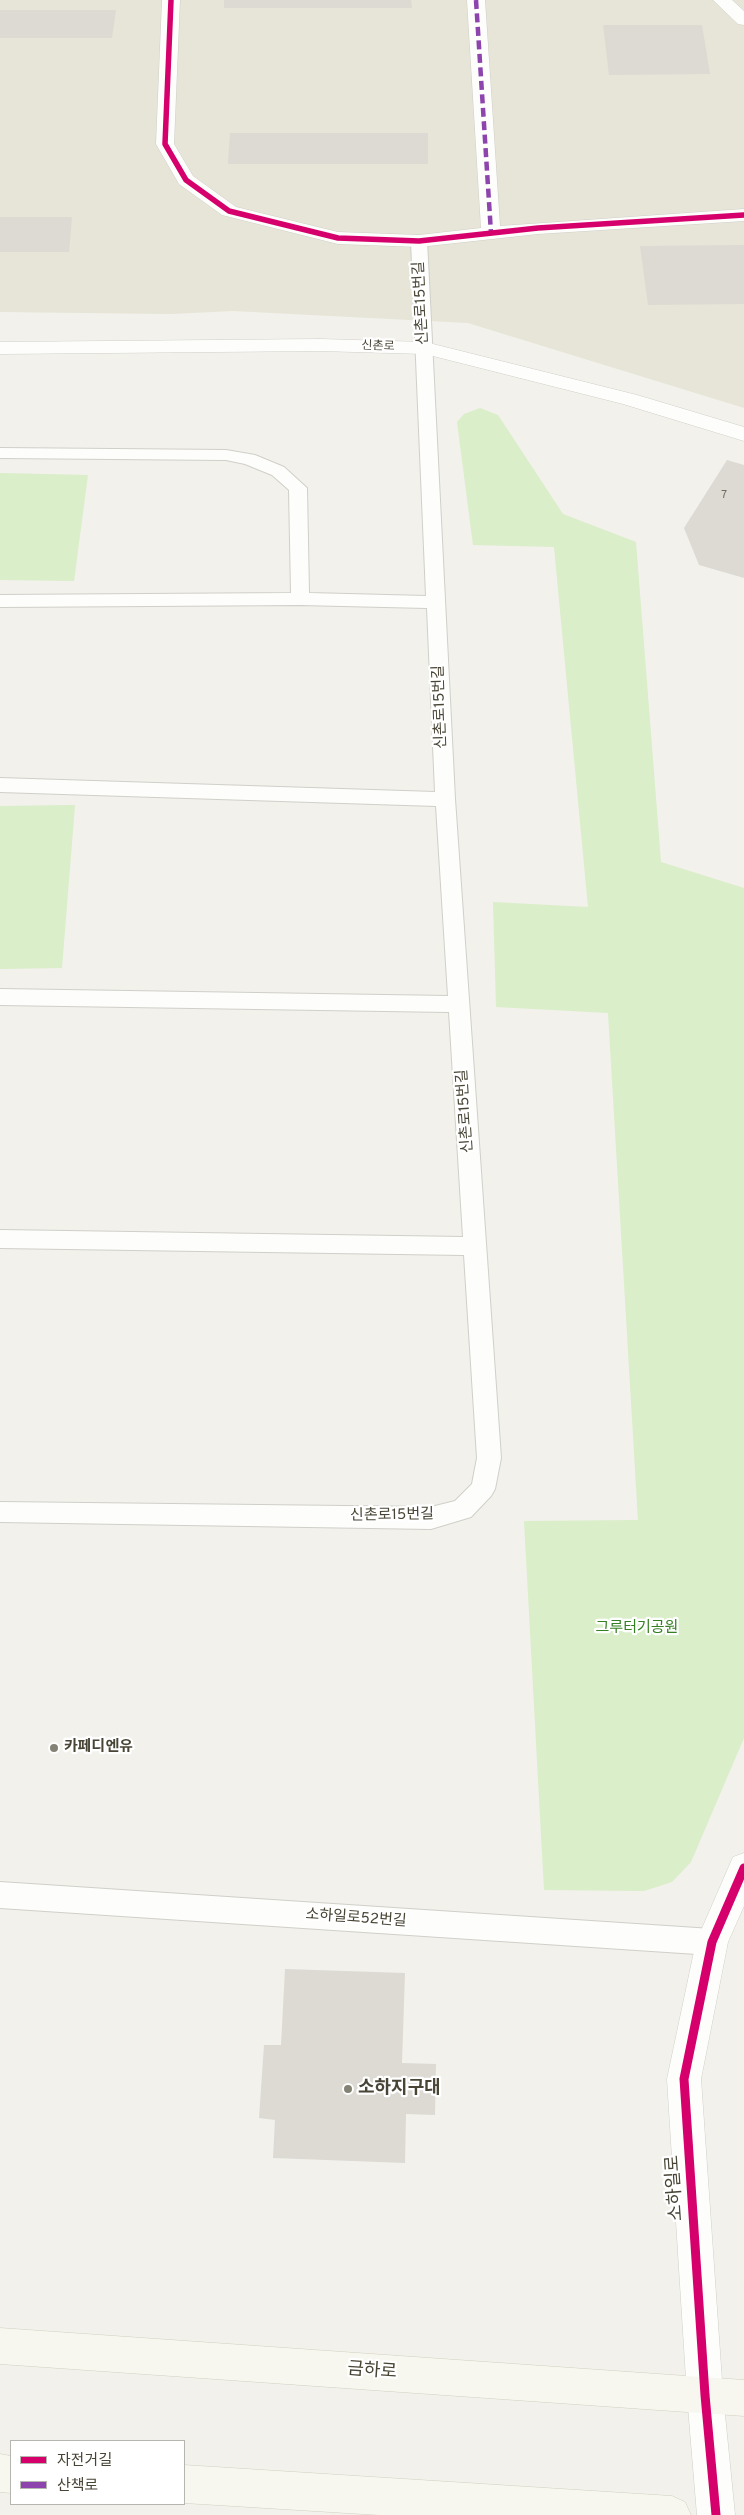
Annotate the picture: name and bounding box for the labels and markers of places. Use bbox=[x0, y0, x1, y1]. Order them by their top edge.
place label: 카페디엔유 bbox=[64, 1739, 133, 1757]
marker: 카페디엔유 bbox=[48, 1742, 60, 1754]
place label: 소하지구대 bbox=[358, 2078, 441, 2100]
marker: 소하지구대 bbox=[342, 2083, 354, 2095]

